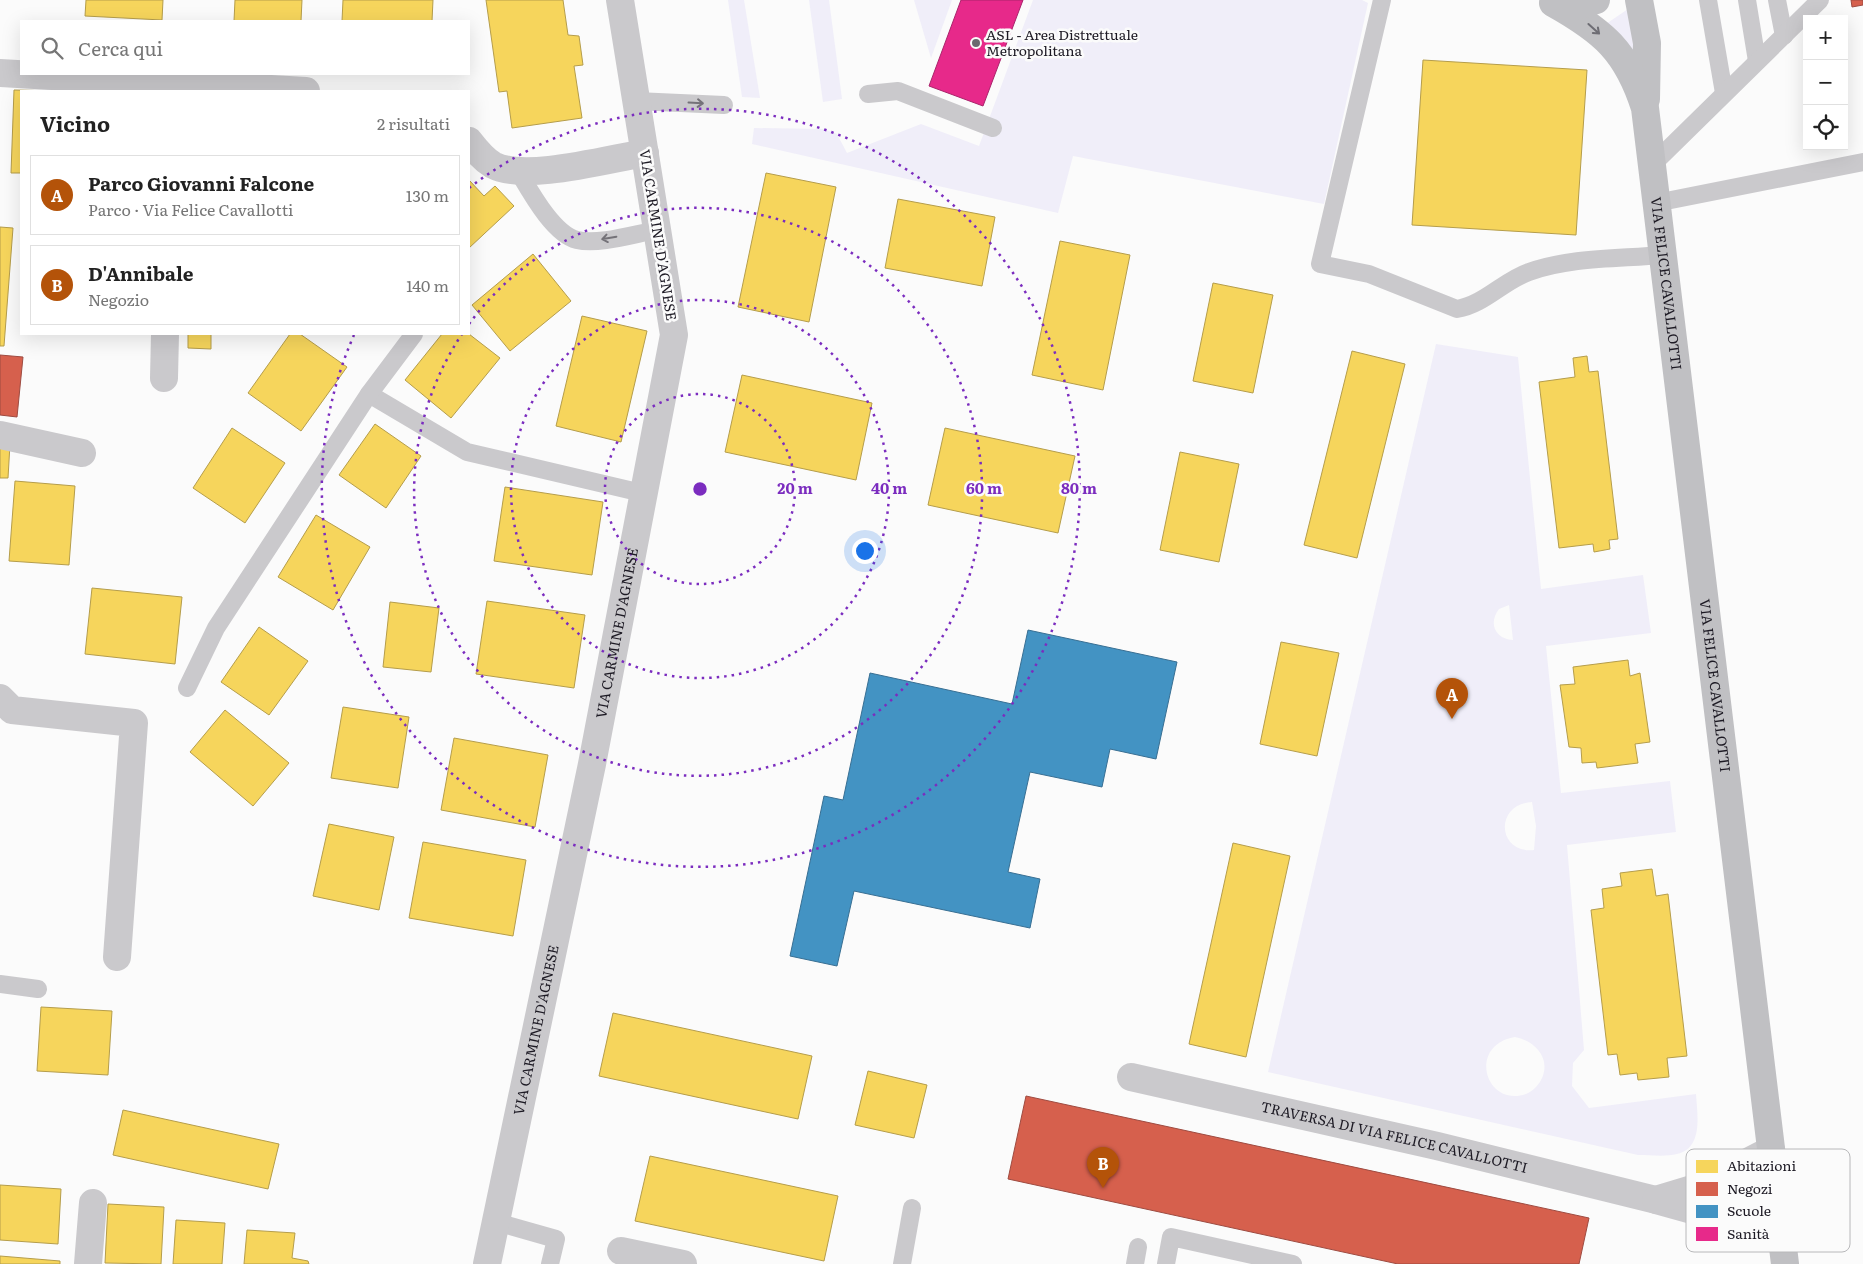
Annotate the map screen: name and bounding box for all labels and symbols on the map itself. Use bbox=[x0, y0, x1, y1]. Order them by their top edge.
one-way arrow bbox=[1587, 23, 1600, 35]
place label: ASL - Area Distrettuale Metropolitana bbox=[986, 24, 1138, 60]
marker: ASL - Area Distrettuale Metropolitana bbox=[970, 37, 982, 49]
one-way arrow bbox=[688, 99, 704, 108]
street label: VIA CARMINE D'AGNESE bbox=[636, 148, 682, 322]
street label: VIA FELICE CAVALLOTTI bbox=[1647, 196, 1688, 371]
one-way arrow bbox=[601, 234, 617, 244]
text: 20 m bbox=[777, 476, 813, 499]
text: 40 m bbox=[871, 476, 907, 499]
text: 60 m bbox=[966, 476, 1002, 499]
text: 80 m bbox=[1061, 476, 1097, 499]
centre of rings bbox=[691, 480, 709, 498]
your location bbox=[852, 538, 878, 564]
street label: VIA CARMINE D'AGNESE bbox=[590, 546, 642, 720]
street label: VIA FELICE CAVALLOTTI bbox=[1696, 598, 1736, 773]
pin: A bbox=[1436, 678, 1468, 719]
street label: VIA CARMINE D'AGNESE bbox=[508, 943, 563, 1117]
street label: TRAVERSA DI VIA FELICE CAVALLOTTI bbox=[1259, 1096, 1530, 1177]
pin: B bbox=[1087, 1147, 1119, 1188]
legend bbox=[1686, 1149, 1850, 1252]
text: Abitazioni bbox=[1727, 1155, 1797, 1175]
text: Negozi bbox=[1727, 1178, 1773, 1198]
text: Scuole bbox=[1727, 1200, 1771, 1220]
text: Sanità bbox=[1727, 1223, 1770, 1243]

